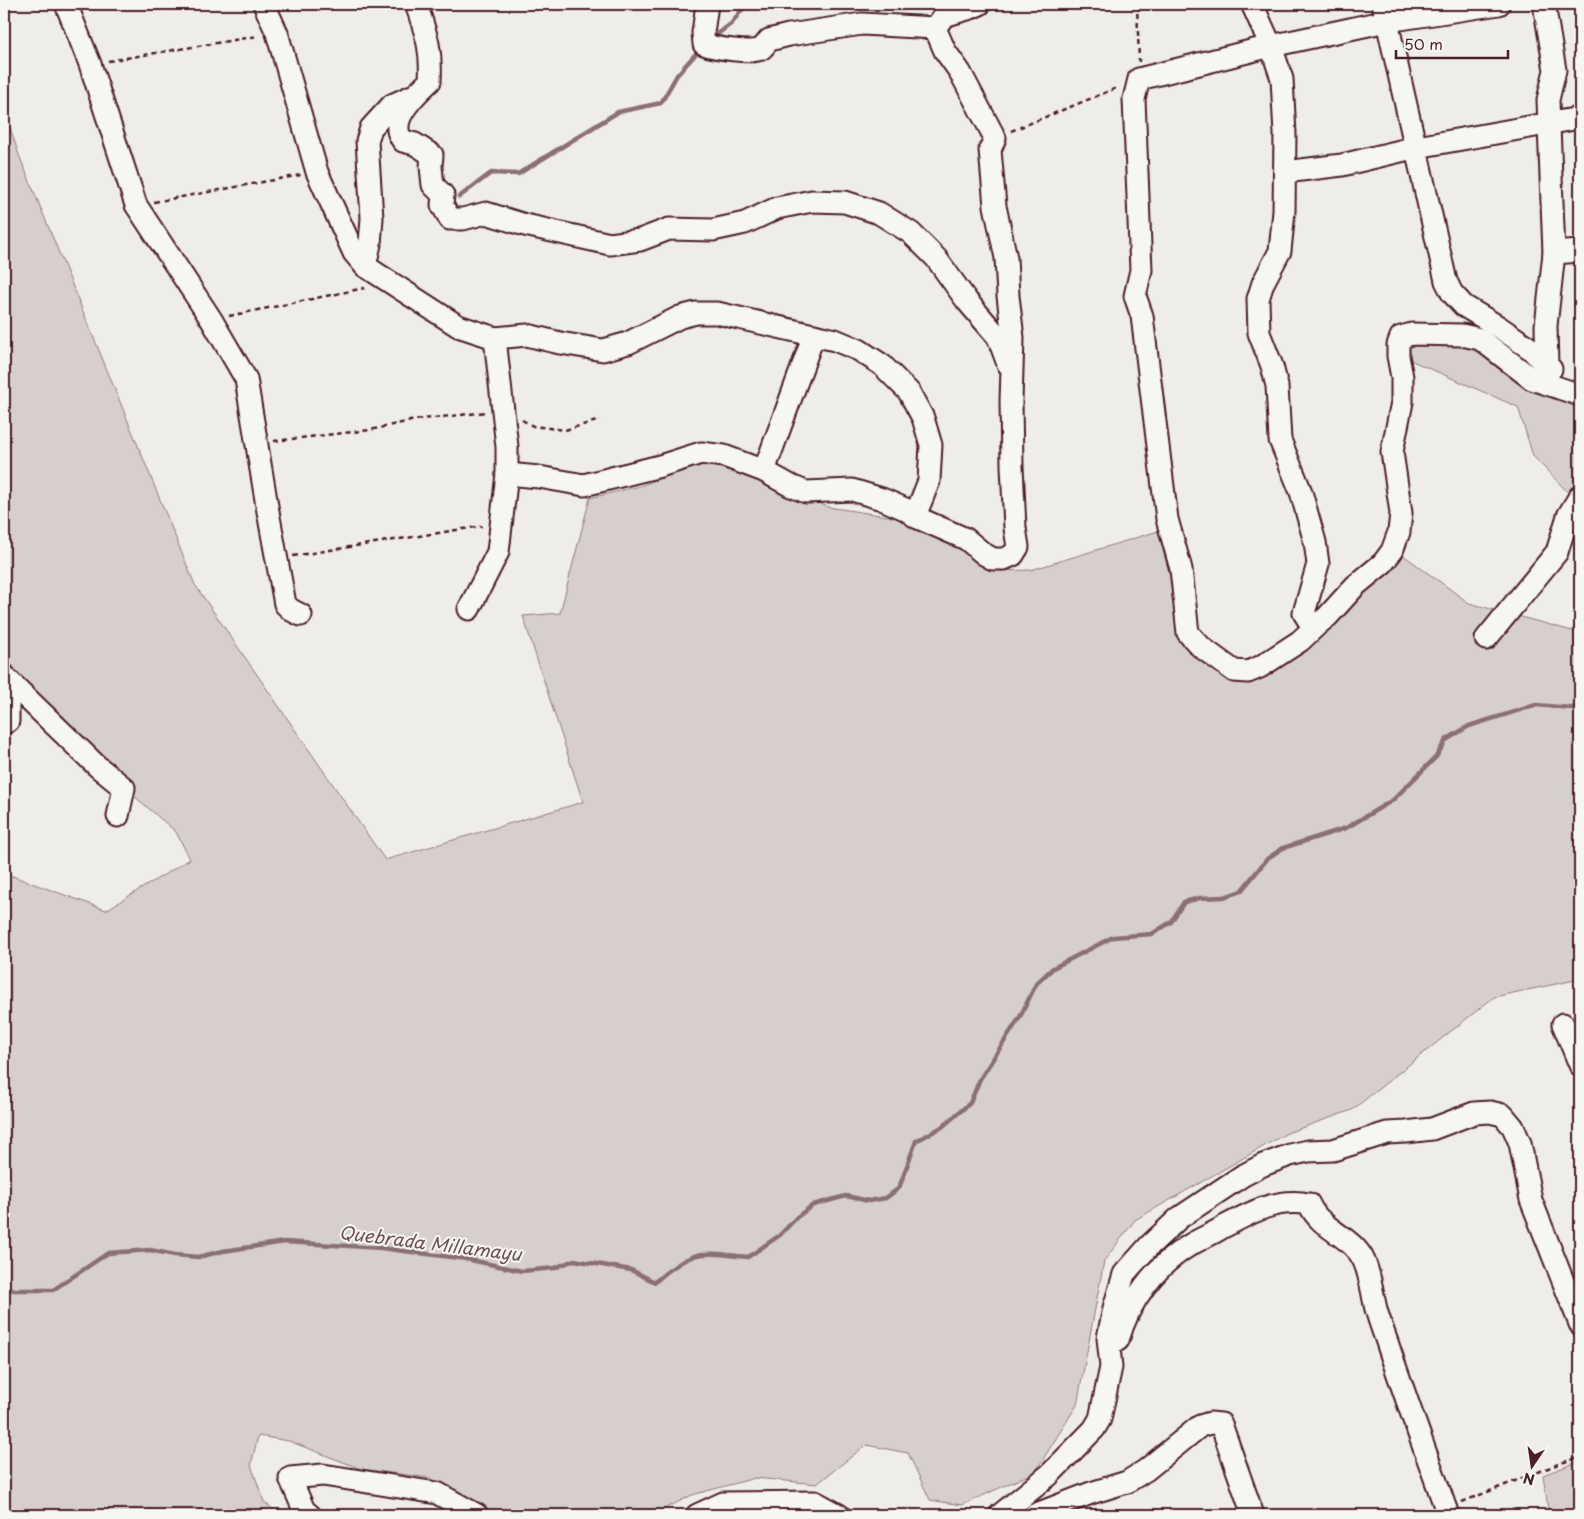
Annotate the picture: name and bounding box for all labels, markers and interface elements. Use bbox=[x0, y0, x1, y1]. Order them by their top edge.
scale bar bbox=[1396, 28, 1509, 60]
text: 50 m bbox=[1404, 32, 1443, 55]
water label: Quebrada Millamayu bbox=[337, 1218, 524, 1267]
north arrow bbox=[1506, 1442, 1556, 1492]
text: N bbox=[1521, 1468, 1537, 1491]

